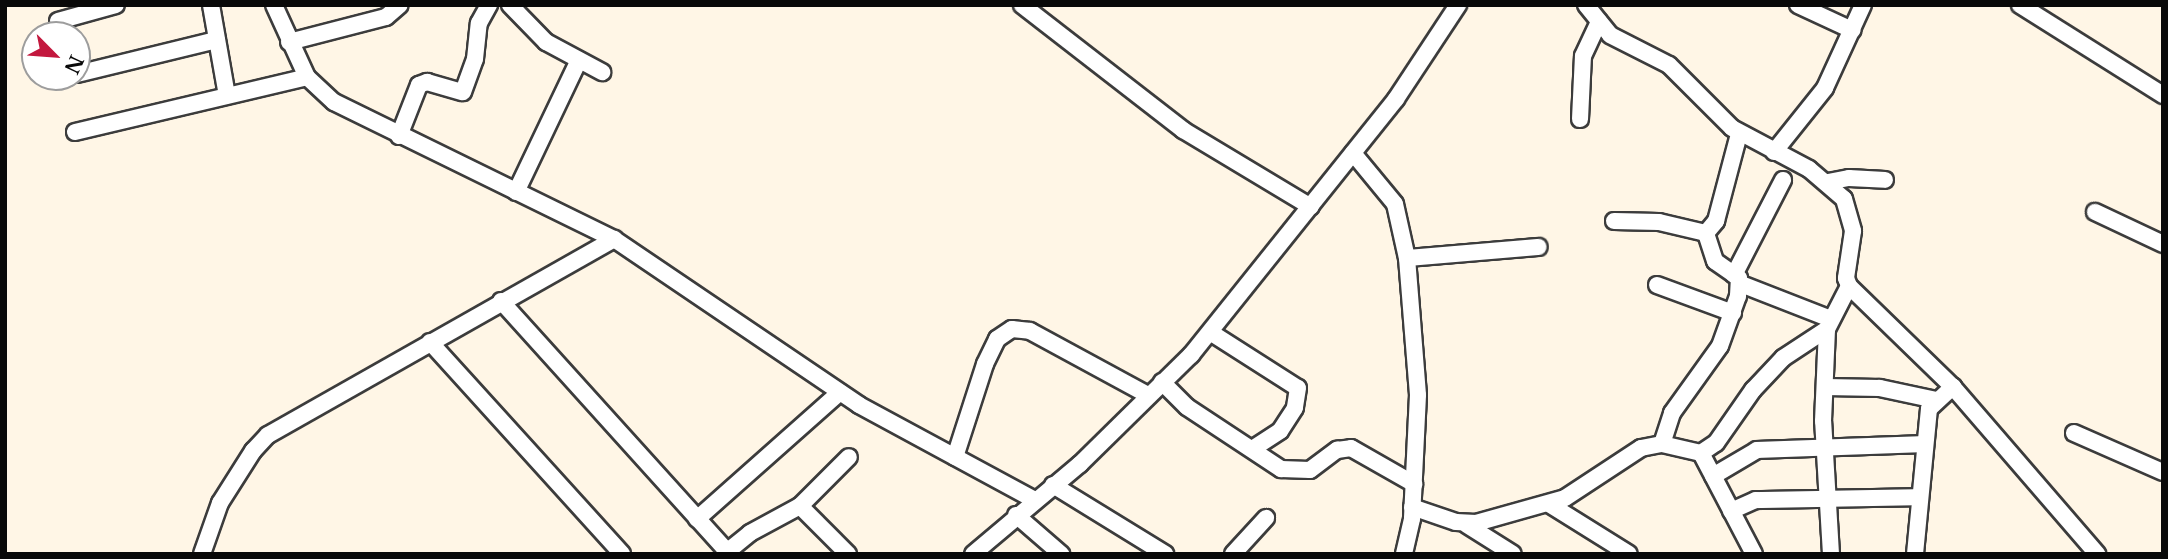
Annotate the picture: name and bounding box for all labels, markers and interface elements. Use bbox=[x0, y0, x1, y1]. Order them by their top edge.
north arrow bbox=[21, 21, 91, 91]
text: N bbox=[59, 51, 88, 77]

